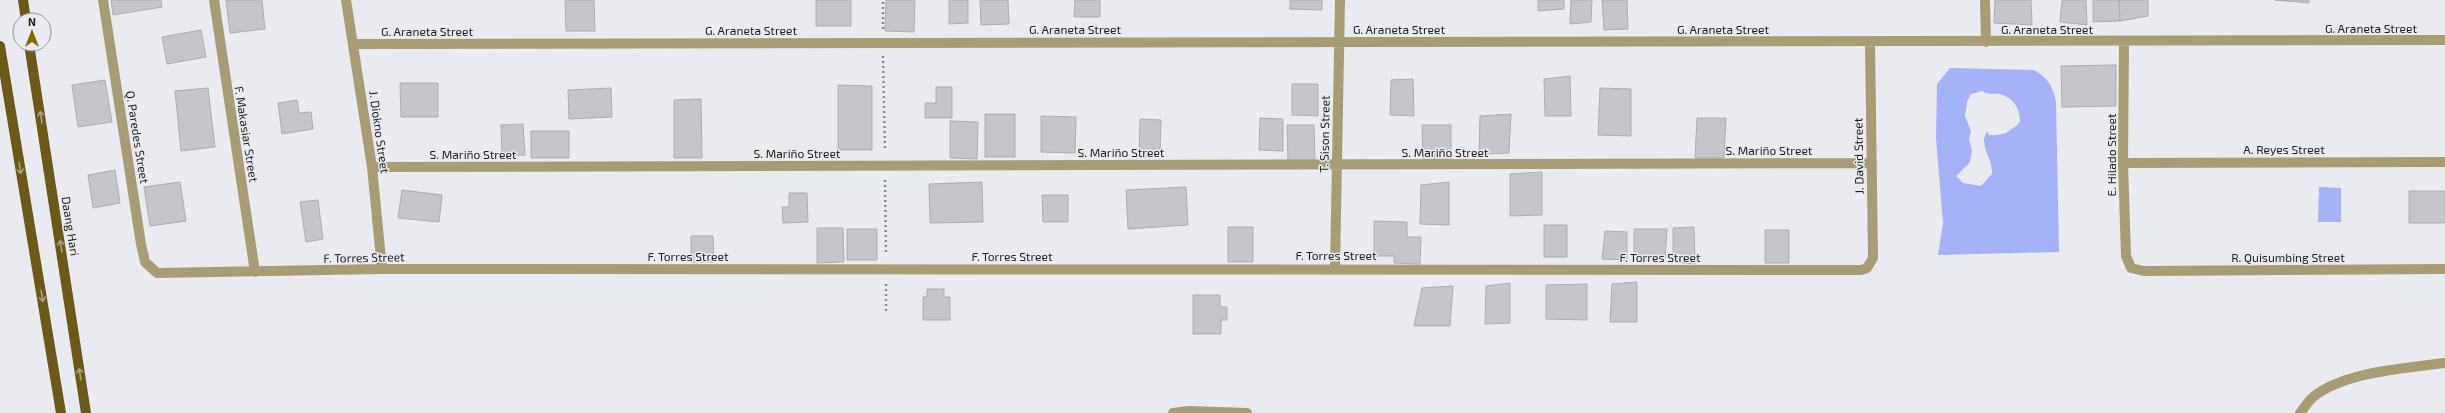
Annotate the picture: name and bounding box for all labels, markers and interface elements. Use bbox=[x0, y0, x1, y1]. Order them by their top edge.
north arrow bbox=[12, 12, 52, 52]
text: N bbox=[28, 15, 36, 28]
street label: G. Araneta Street bbox=[2325, 21, 2417, 35]
street label: G. Araneta Street bbox=[1029, 22, 1121, 36]
street label: G. Araneta Street bbox=[1353, 22, 1445, 36]
street label: G. Araneta Street bbox=[1677, 22, 1769, 36]
street label: G. Araneta Street bbox=[2001, 22, 2093, 36]
street label: G. Araneta Street bbox=[705, 23, 797, 37]
street label: G. Araneta Street bbox=[381, 24, 473, 38]
street label: F. Makasiar Street bbox=[232, 85, 262, 183]
street label: Q. Paredes Street bbox=[123, 90, 152, 185]
street label: J. Diokno Street bbox=[367, 90, 393, 175]
street label: T. Sison Street bbox=[1316, 95, 1332, 173]
one-way arrow bbox=[37, 111, 45, 124]
street label: E. Hilado Street bbox=[2104, 113, 2118, 197]
street label: J. David Street bbox=[1850, 117, 1866, 194]
street label: A. Reyes Street bbox=[2243, 142, 2325, 156]
street label: S. Mariño Street bbox=[1726, 143, 1813, 157]
street label: S. Mariño Street bbox=[1078, 145, 1165, 159]
street label: S. Mariño Street bbox=[1402, 145, 1489, 159]
street label: S. Mariño Street bbox=[754, 146, 841, 160]
street label: S. Mariño Street bbox=[430, 147, 517, 161]
one-way arrow bbox=[16, 161, 24, 174]
street label: Daang Hari bbox=[59, 195, 83, 257]
one-way arrow bbox=[57, 240, 65, 253]
street label: F. Torres Street bbox=[1295, 248, 1377, 262]
street label: F. Torres Street bbox=[323, 249, 405, 265]
street label: F. Torres Street bbox=[647, 249, 729, 263]
street label: F. Torres Street bbox=[971, 249, 1053, 263]
street label: F. Torres Street bbox=[1619, 250, 1701, 264]
street label: R. Quisumbing Street bbox=[2231, 250, 2345, 265]
one-way arrow bbox=[38, 289, 46, 302]
one-way arrow bbox=[76, 368, 84, 381]

